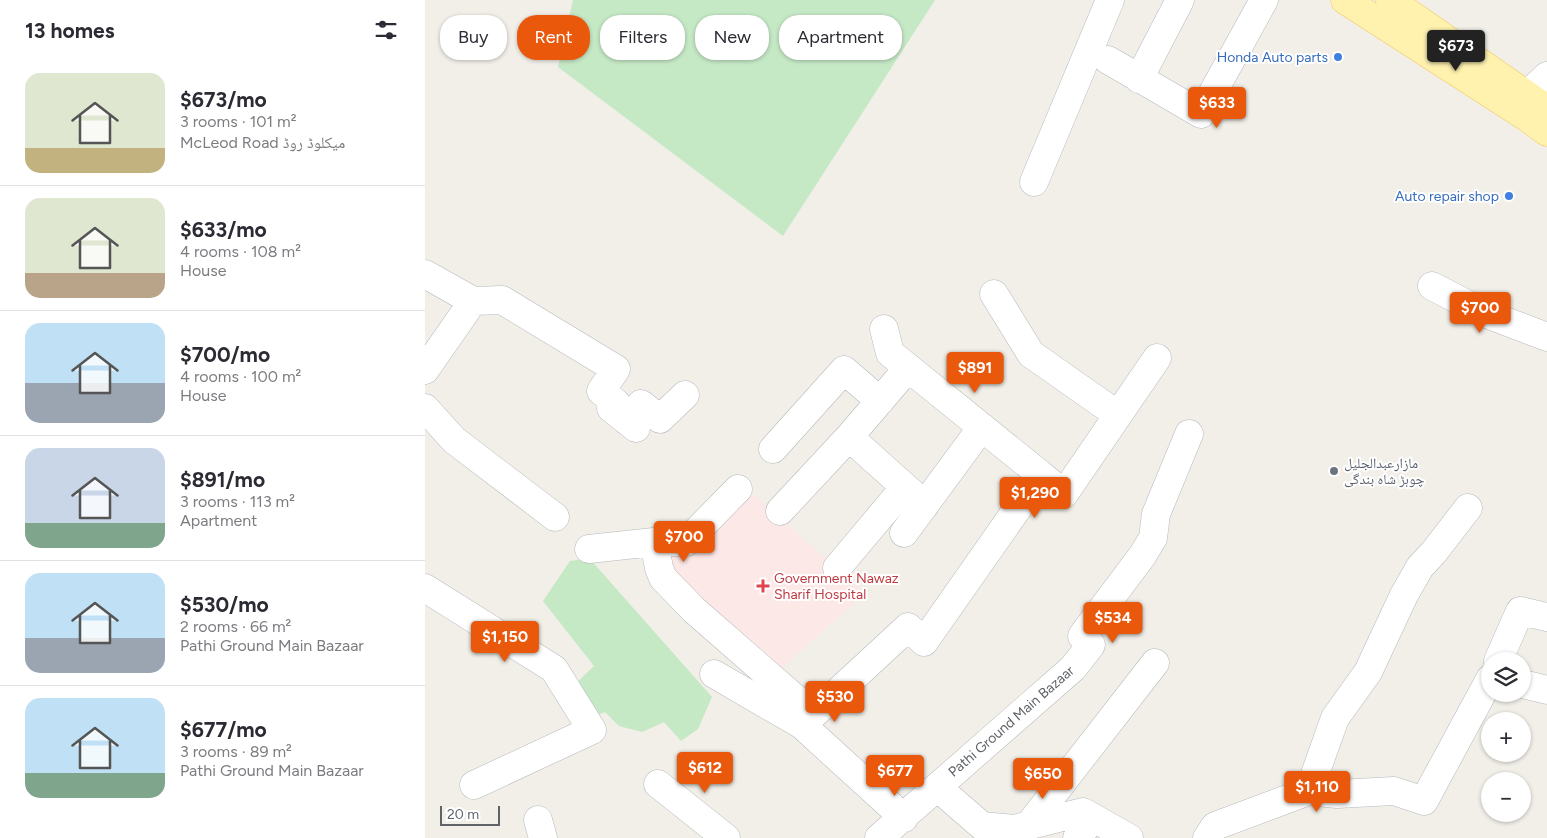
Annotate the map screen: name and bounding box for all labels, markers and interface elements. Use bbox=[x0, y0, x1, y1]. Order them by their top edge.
chip: Buy bbox=[440, 15, 507, 60]
chip: Rent bbox=[517, 15, 590, 60]
chip: Filters bbox=[600, 15, 685, 60]
chip: New bbox=[695, 15, 769, 60]
chip: Apartment bbox=[779, 15, 902, 60]
icon: filters bbox=[372, 16, 400, 44]
text: 13 homes bbox=[25, 18, 114, 43]
pin: $673 bbox=[1426, 30, 1486, 72]
text: $673 bbox=[1438, 36, 1474, 55]
place label: Honda Auto parts bbox=[1217, 49, 1328, 66]
marker: Honda Auto parts bbox=[1332, 51, 1344, 63]
pin: $633 bbox=[1187, 86, 1247, 129]
text: $673/mo bbox=[180, 87, 267, 112]
icon: home bbox=[65, 93, 125, 153]
text: $633 bbox=[1199, 93, 1235, 112]
text: 3 rooms · 101 m² bbox=[180, 112, 296, 131]
text: McLeod Road میکلوڈ روڈ bbox=[180, 133, 345, 152]
place label: Auto repair shop bbox=[1395, 188, 1499, 205]
marker: Auto repair shop bbox=[1503, 190, 1515, 202]
text: $633/mo bbox=[180, 217, 267, 242]
icon: home bbox=[65, 218, 125, 278]
text: 4 rooms · 108 m² bbox=[180, 242, 301, 261]
text: House bbox=[180, 261, 226, 280]
pin: $700 bbox=[1450, 292, 1510, 334]
text: $700 bbox=[1461, 298, 1499, 317]
text: $700/mo bbox=[180, 342, 270, 367]
icon: home bbox=[65, 343, 125, 403]
pin: $891 bbox=[945, 352, 1005, 394]
text: $891 bbox=[958, 358, 992, 377]
text: 4 rooms · 100 m² bbox=[180, 367, 301, 386]
text: House bbox=[180, 386, 226, 405]
place label: مازارعبدالجلیل چوہڑ شاہ بندگی bbox=[1344, 455, 1424, 488]
marker: مازارعبدالجلیل چوہڑ شاہ بندگی bbox=[1328, 465, 1340, 477]
text: $891/mo bbox=[180, 467, 265, 492]
icon: home bbox=[65, 468, 125, 528]
pin: $1,290 bbox=[994, 476, 1076, 519]
text: $1,290 bbox=[1011, 483, 1059, 502]
text: 3 rooms · 113 m² bbox=[180, 492, 295, 511]
text: Apartment bbox=[180, 511, 257, 530]
pin: $700 bbox=[654, 520, 714, 563]
text: $700 bbox=[665, 527, 703, 546]
place label: Government Nawaz Sharif Hospital bbox=[774, 570, 899, 603]
marker: Government Nawaz Sharif Hospital bbox=[756, 579, 770, 593]
text: $530/mo bbox=[180, 592, 269, 617]
icon: home bbox=[65, 593, 125, 653]
pin: $534 bbox=[1083, 602, 1143, 644]
text: $534 bbox=[1094, 608, 1132, 627]
text: 2 rooms · 66 m² bbox=[180, 617, 291, 636]
pin: $1,150 bbox=[464, 620, 546, 663]
text: $1,150 bbox=[482, 627, 528, 646]
text: Pathi Ground Main Bazaar bbox=[180, 636, 364, 655]
map controls bbox=[1481, 652, 1531, 822]
button: layers bbox=[1481, 652, 1531, 702]
street label: Pathi Ground Main Bazaar bbox=[945, 662, 1078, 781]
pin: $530 bbox=[805, 680, 865, 723]
text: $530 bbox=[816, 687, 854, 706]
button: + bbox=[1481, 712, 1531, 762]
text: $677/mo bbox=[180, 717, 267, 742]
icon: home bbox=[65, 718, 125, 778]
text: 3 rooms · 89 m² bbox=[180, 742, 292, 761]
pin: $612 bbox=[675, 752, 735, 794]
pin: $677 bbox=[865, 754, 925, 797]
text: $612 bbox=[688, 758, 722, 777]
pin: $650 bbox=[1013, 758, 1073, 800]
text: Pathi Ground Main Bazaar bbox=[180, 761, 364, 780]
text: $677 bbox=[877, 761, 913, 780]
text: $650 bbox=[1024, 764, 1062, 783]
pin: $1,110 bbox=[1276, 770, 1358, 813]
button: − bbox=[1481, 772, 1531, 822]
text: $1,110 bbox=[1295, 777, 1339, 796]
scale bar bbox=[440, 803, 500, 826]
text: 20 m bbox=[447, 806, 479, 823]

